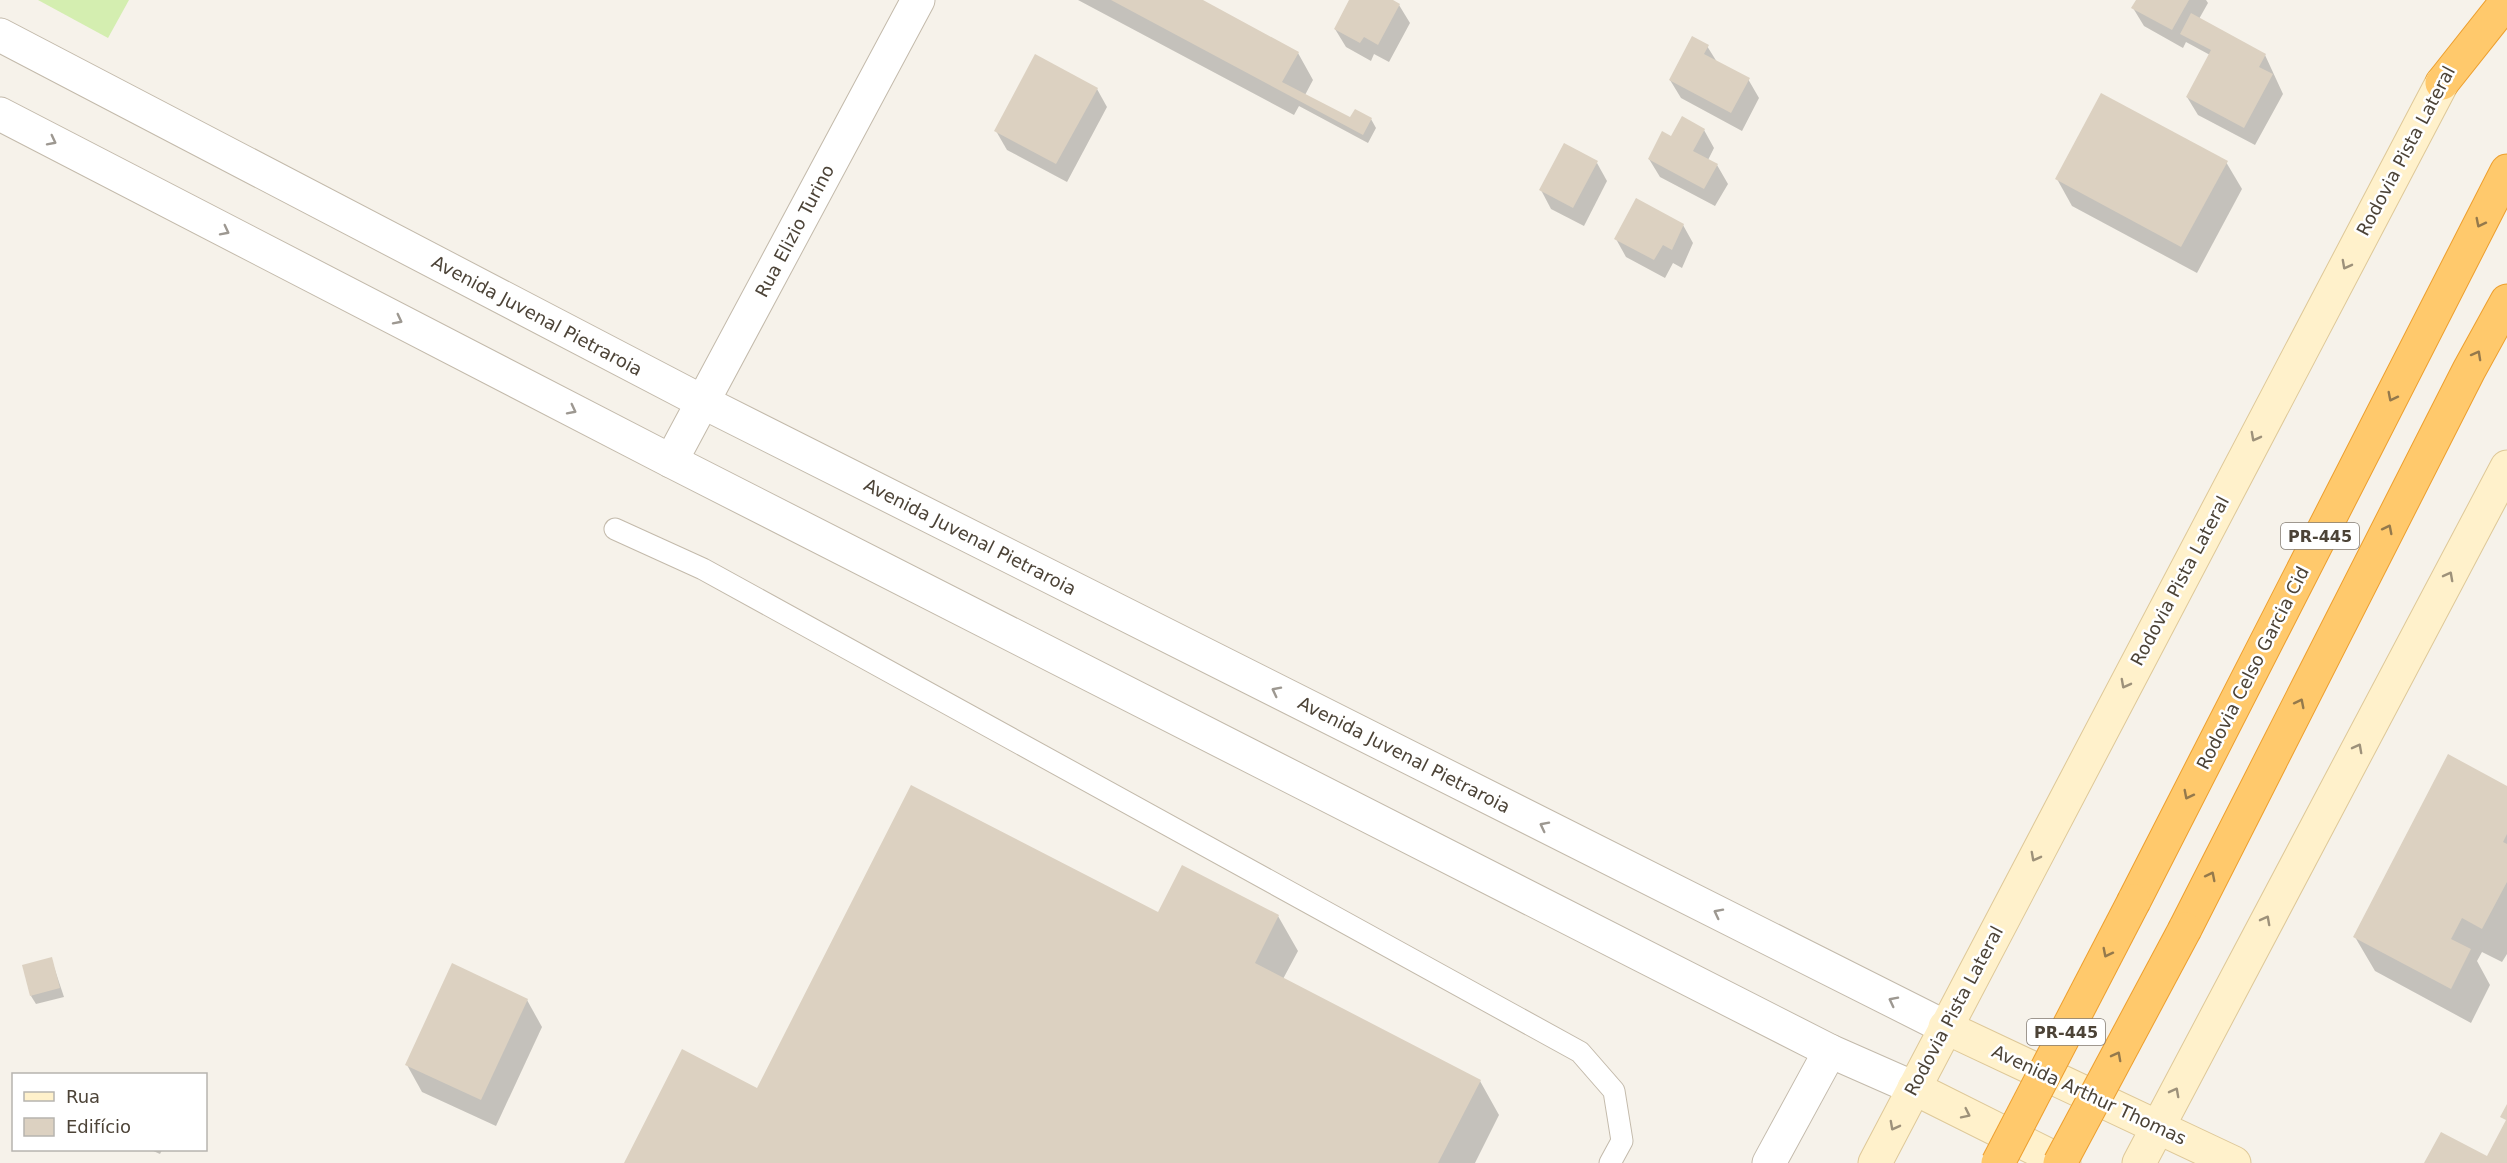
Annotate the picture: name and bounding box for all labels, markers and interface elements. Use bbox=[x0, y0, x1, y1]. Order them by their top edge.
street label: Rodovia Pista Lateral bbox=[2352, 62, 2459, 239]
one-way arrow bbox=[46, 134, 56, 145]
street label: Rua Elizio Turino bbox=[751, 161, 838, 301]
one-way arrow bbox=[2476, 217, 2488, 228]
one-way arrow bbox=[219, 223, 230, 235]
street label: Avenida Juvenal Pietraroia bbox=[428, 251, 646, 380]
one-way arrow bbox=[2342, 259, 2353, 269]
one-way arrow bbox=[392, 313, 403, 324]
one-way arrow bbox=[2470, 351, 2481, 362]
one-way arrow bbox=[2387, 391, 2399, 402]
one-way arrow bbox=[565, 402, 576, 414]
one-way arrow bbox=[2251, 431, 2263, 442]
street label: Avenida Juvenal Pietraroia bbox=[861, 474, 1080, 599]
street label: Rodovia Pista Lateral bbox=[2126, 492, 2233, 669]
road number: PR-445 bbox=[2281, 523, 2359, 549]
one-way arrow bbox=[2381, 524, 2393, 535]
street label: Rodovia Celso Garcia Cid bbox=[2192, 563, 2313, 773]
one-way arrow bbox=[2442, 571, 2453, 582]
one-way arrow bbox=[2121, 678, 2133, 689]
one-way arrow bbox=[1272, 686, 1283, 698]
street label: Avenida Juvenal Pietraroia bbox=[1295, 692, 1514, 817]
one-way arrow bbox=[2293, 698, 2304, 709]
one-way arrow bbox=[2351, 743, 2362, 754]
one-way arrow bbox=[2184, 789, 2195, 799]
one-way arrow bbox=[1540, 821, 1551, 833]
one-way arrow bbox=[2030, 851, 2042, 862]
one-way arrow bbox=[2204, 872, 2216, 883]
one-way arrow bbox=[1714, 909, 1725, 920]
one-way arrow bbox=[2259, 916, 2270, 926]
street label: Rodovia Pista Lateral bbox=[1900, 922, 2007, 1099]
one-way arrow bbox=[2103, 947, 2114, 958]
one-way arrow bbox=[1888, 997, 1899, 1008]
road number: PR-445 bbox=[2027, 1019, 2105, 1045]
street label: Avenida Arthur Thomas bbox=[1989, 1040, 2190, 1149]
one-way arrow bbox=[2110, 1051, 2121, 1062]
legend bbox=[12, 1073, 207, 1151]
text: Rua bbox=[66, 1086, 100, 1107]
one-way arrow bbox=[2168, 1088, 2179, 1098]
one-way arrow bbox=[1960, 1107, 1971, 1119]
text: Edifício bbox=[66, 1116, 131, 1137]
one-way arrow bbox=[1890, 1119, 1901, 1130]

